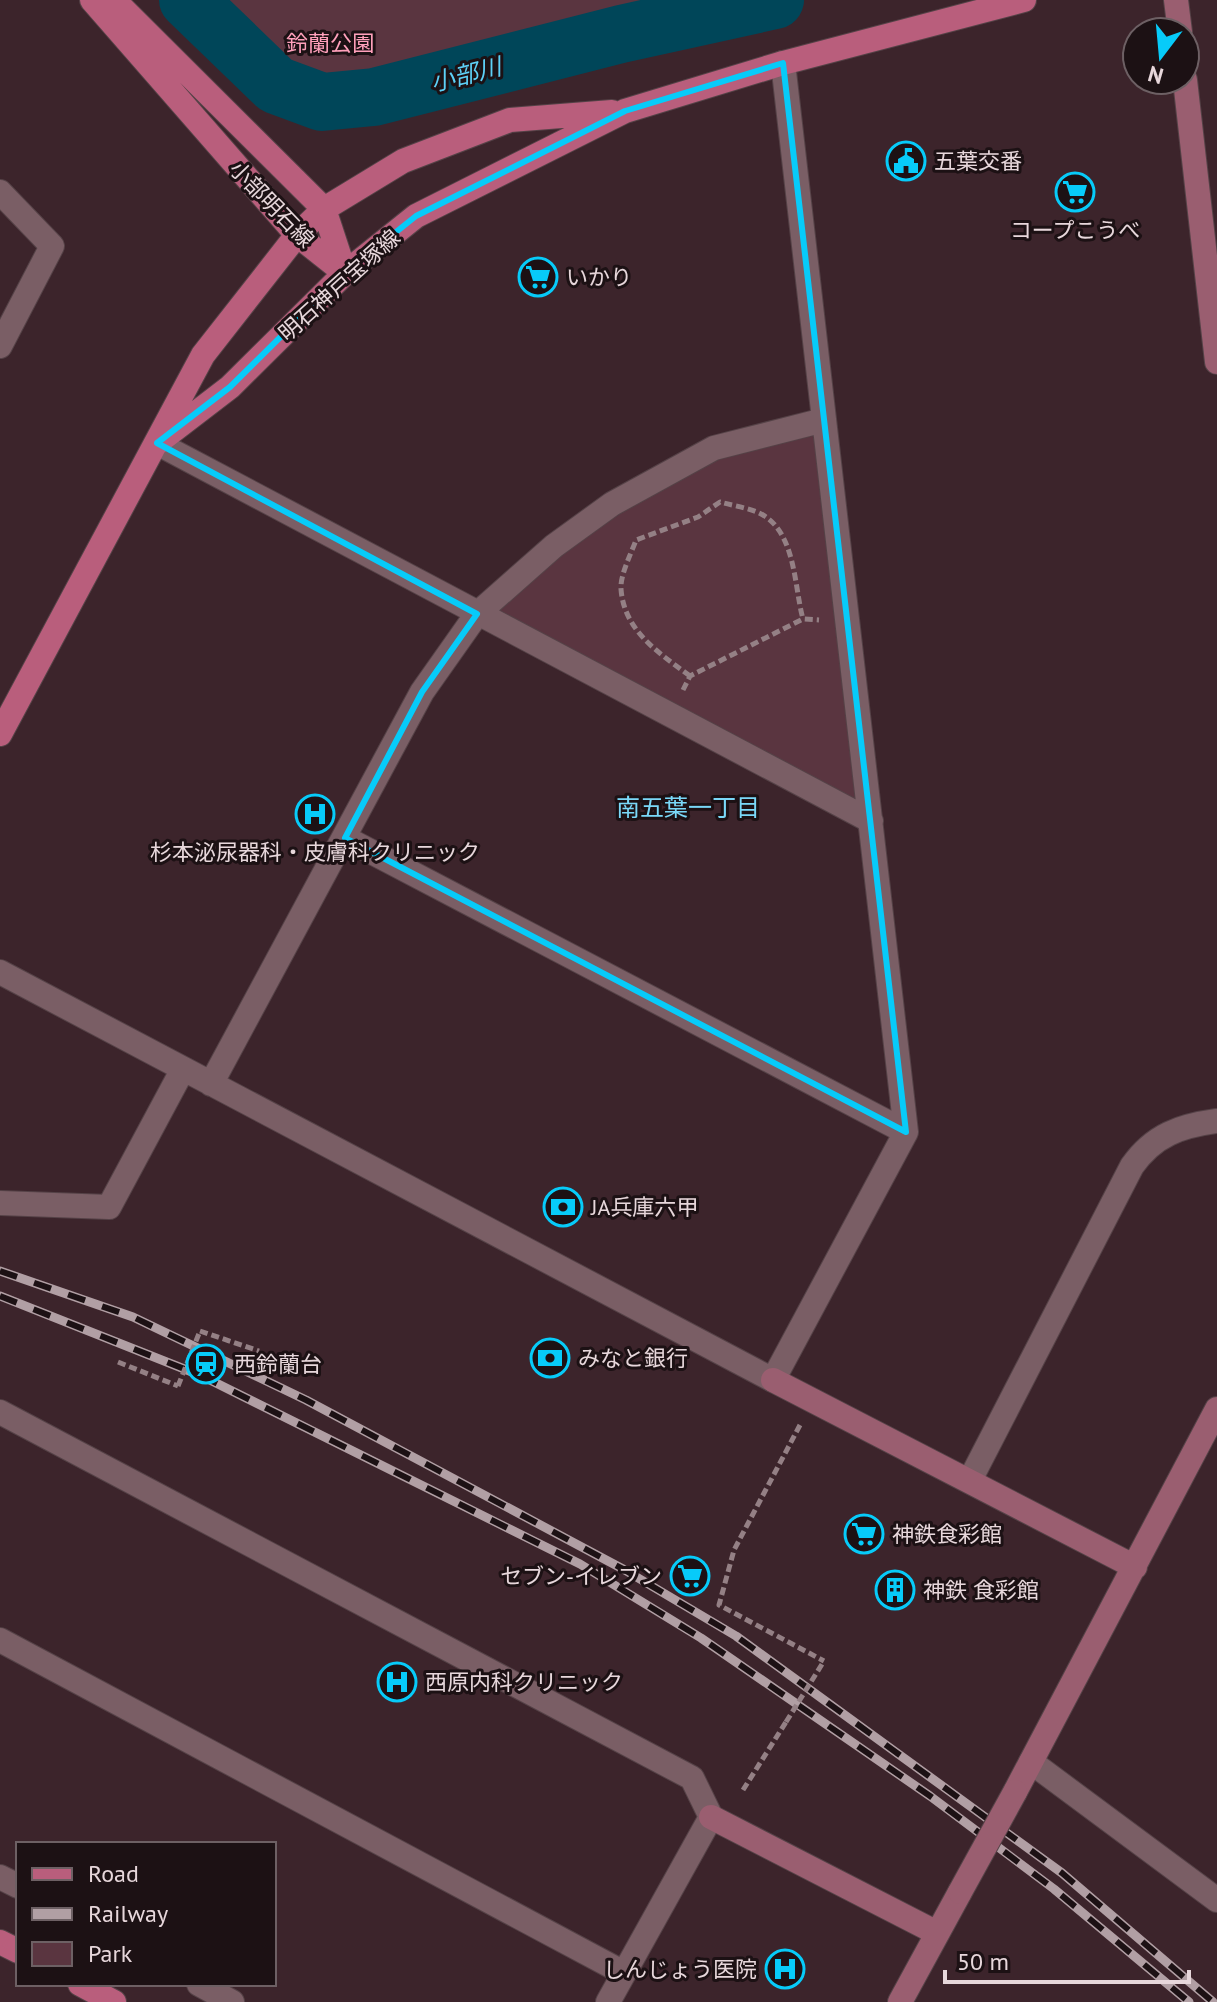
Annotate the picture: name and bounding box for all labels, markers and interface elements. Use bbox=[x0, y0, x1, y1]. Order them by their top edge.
north arrow bbox=[1121, 16, 1201, 96]
park label: 鈴蘭公園 bbox=[286, 29, 374, 57]
water label: 小部川 bbox=[427, 50, 507, 98]
text: N bbox=[1145, 60, 1166, 91]
public building icon: 五葉交番 bbox=[885, 140, 927, 182]
place label: 五葉交番 bbox=[934, 147, 1022, 175]
street label: 小部明石線 bbox=[224, 155, 320, 253]
supermarket icon: コープこうべ bbox=[1054, 171, 1096, 213]
place label: コープこうべ bbox=[1010, 216, 1140, 244]
street label: 明石神戸宝塚線 bbox=[272, 223, 406, 347]
supermarket icon: いかり bbox=[517, 256, 559, 298]
place label: いかり bbox=[566, 263, 632, 291]
district label: 南五葉一丁目 bbox=[616, 792, 760, 823]
hospital icon: 杉本泌尿器科・皮膚科クリニック bbox=[294, 793, 336, 835]
place label: 杉本泌尿器科・皮膚科クリニック bbox=[150, 838, 480, 866]
bank icon: JA兵庫六甲 bbox=[542, 1186, 584, 1228]
place label: JA兵庫六甲 bbox=[590, 1193, 698, 1221]
bank icon: みなと銀行 bbox=[529, 1337, 571, 1379]
station icon: 西鈴蘭台 bbox=[185, 1343, 227, 1385]
place label: みなと銀行 bbox=[578, 1344, 688, 1372]
place label: 西鈴蘭台 bbox=[234, 1350, 322, 1378]
supermarket icon: 神鉄食彩館 bbox=[843, 1513, 885, 1555]
place label: 神鉄食彩館 bbox=[892, 1520, 1002, 1548]
supermarket icon: セブン-イレブン bbox=[669, 1555, 711, 1597]
place label: セブン-イレブン bbox=[500, 1562, 662, 1590]
building icon: 神鉄 食彩館 bbox=[874, 1569, 916, 1611]
place label: 神鉄 食彩館 bbox=[923, 1576, 1039, 1604]
hospital icon: 西原内科クリニック bbox=[376, 1661, 418, 1703]
place label: 西原内科クリニック bbox=[425, 1668, 623, 1696]
legend bbox=[16, 1842, 276, 1986]
text: Road bbox=[88, 1858, 139, 1889]
text: Railway bbox=[88, 1898, 168, 1929]
scale bar bbox=[945, 1934, 1189, 1984]
text: Park bbox=[88, 1938, 133, 1969]
text: 50 m bbox=[957, 1946, 1009, 1977]
hospital icon: しんじょう医院 bbox=[764, 1948, 806, 1990]
place label: しんじょう医院 bbox=[603, 1955, 757, 1983]

